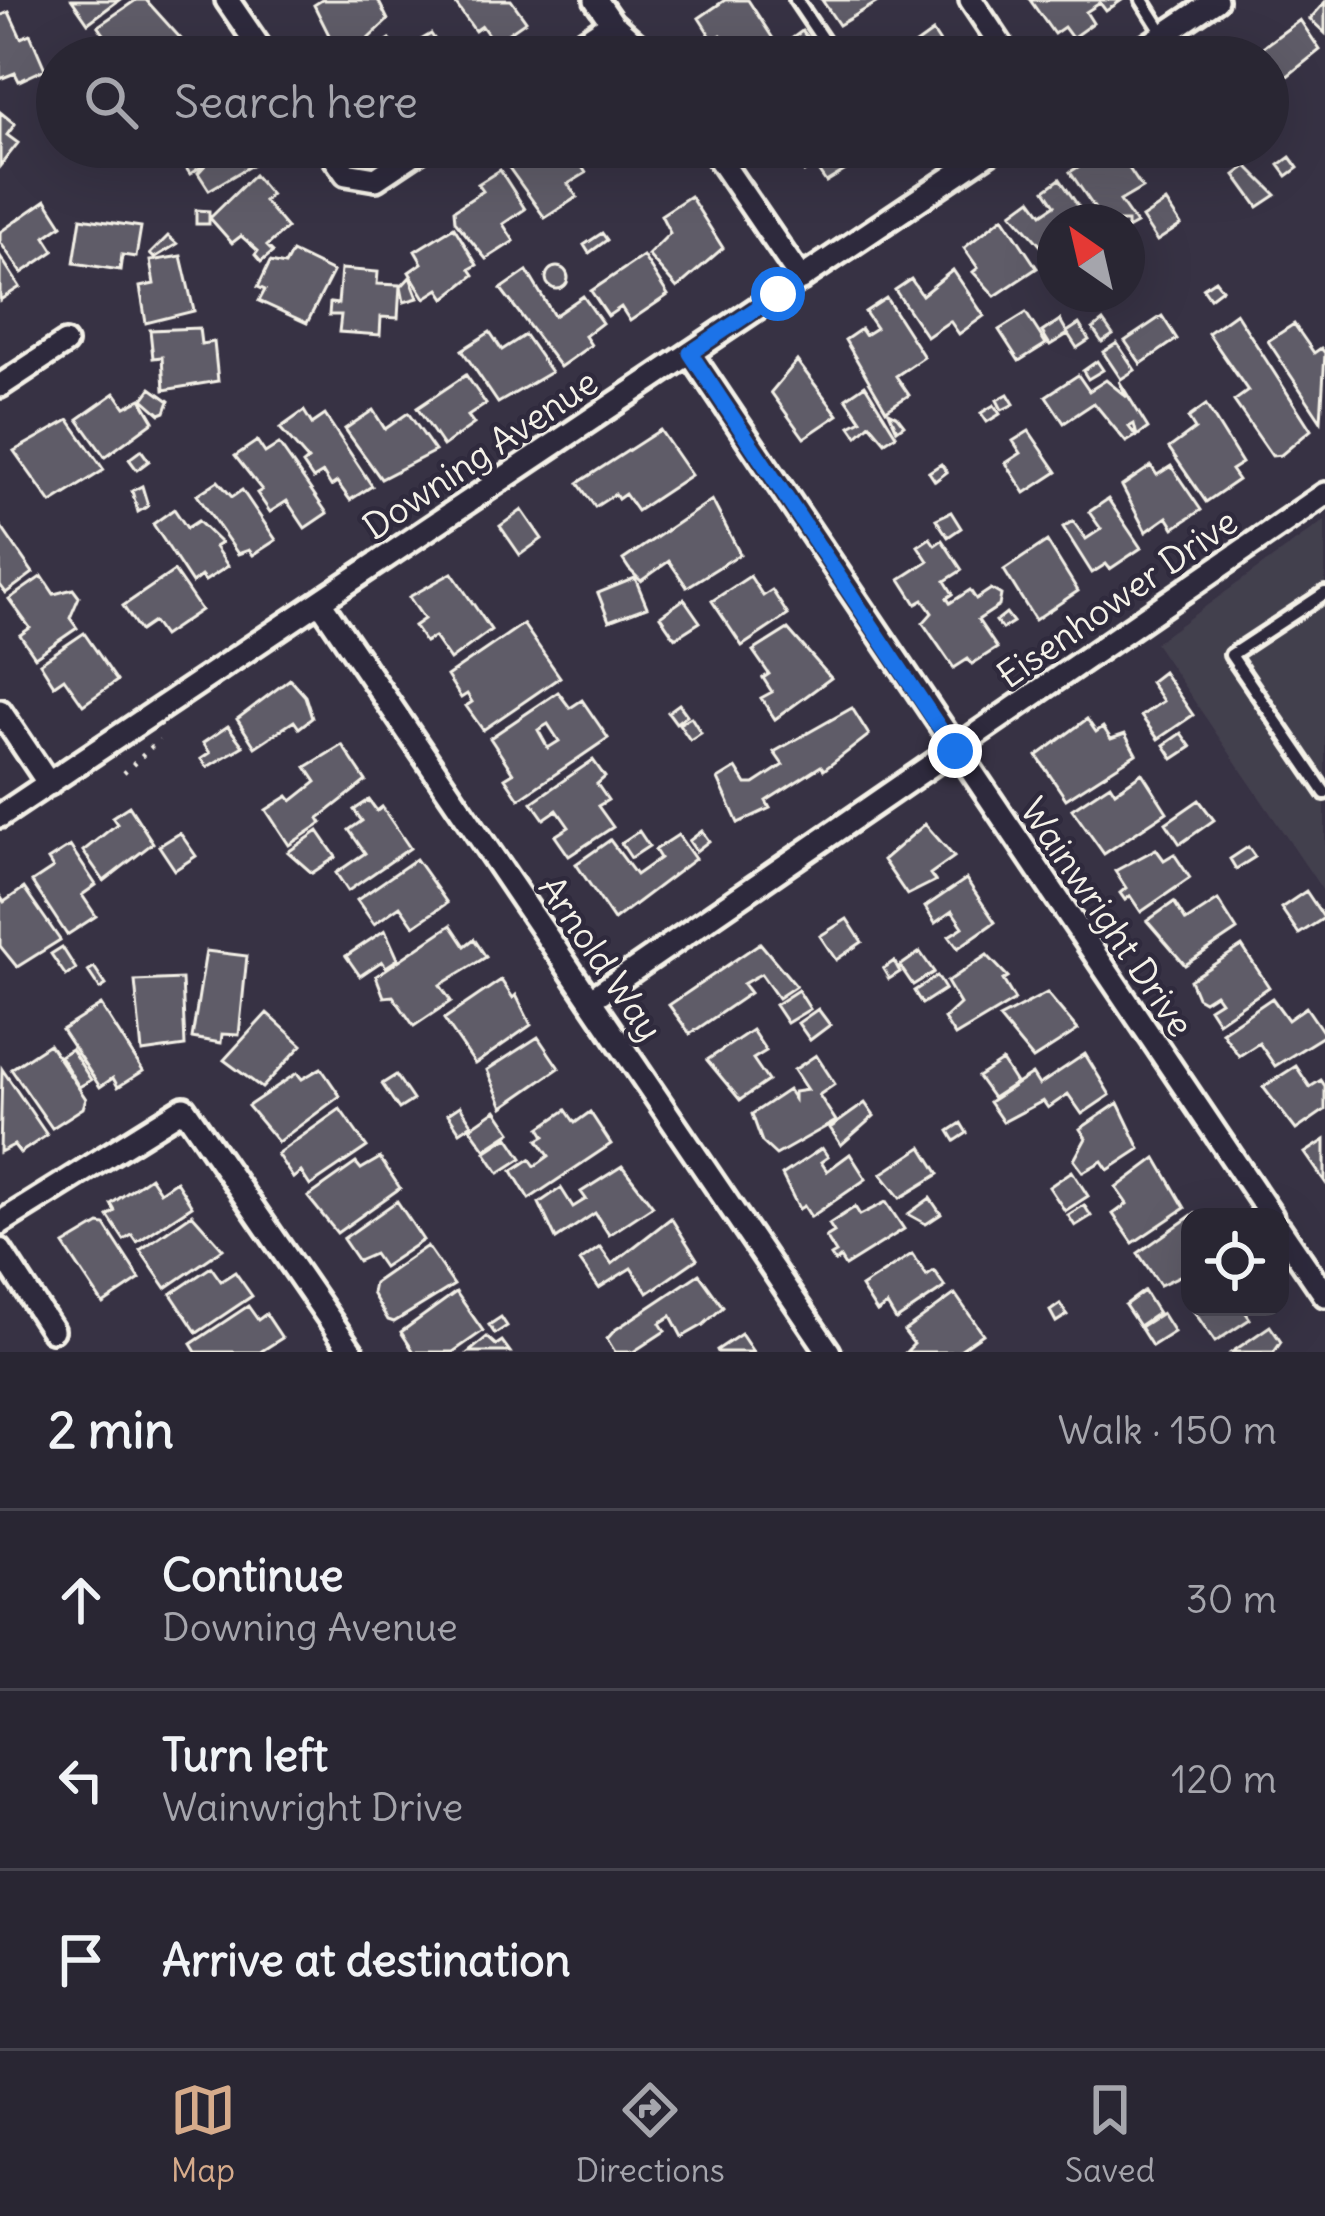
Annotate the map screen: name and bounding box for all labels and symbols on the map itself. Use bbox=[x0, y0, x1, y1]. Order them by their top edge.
north arrow bbox=[1037, 204, 1145, 312]
route start bbox=[751, 267, 805, 321]
street label: Downing Avenue bbox=[354, 359, 606, 549]
street label: Eisenhower Drive bbox=[988, 499, 1246, 698]
route end bbox=[928, 724, 982, 778]
street label: Wainwright Drive bbox=[1010, 789, 1203, 1045]
street label: Arnold Way bbox=[529, 867, 672, 1049]

